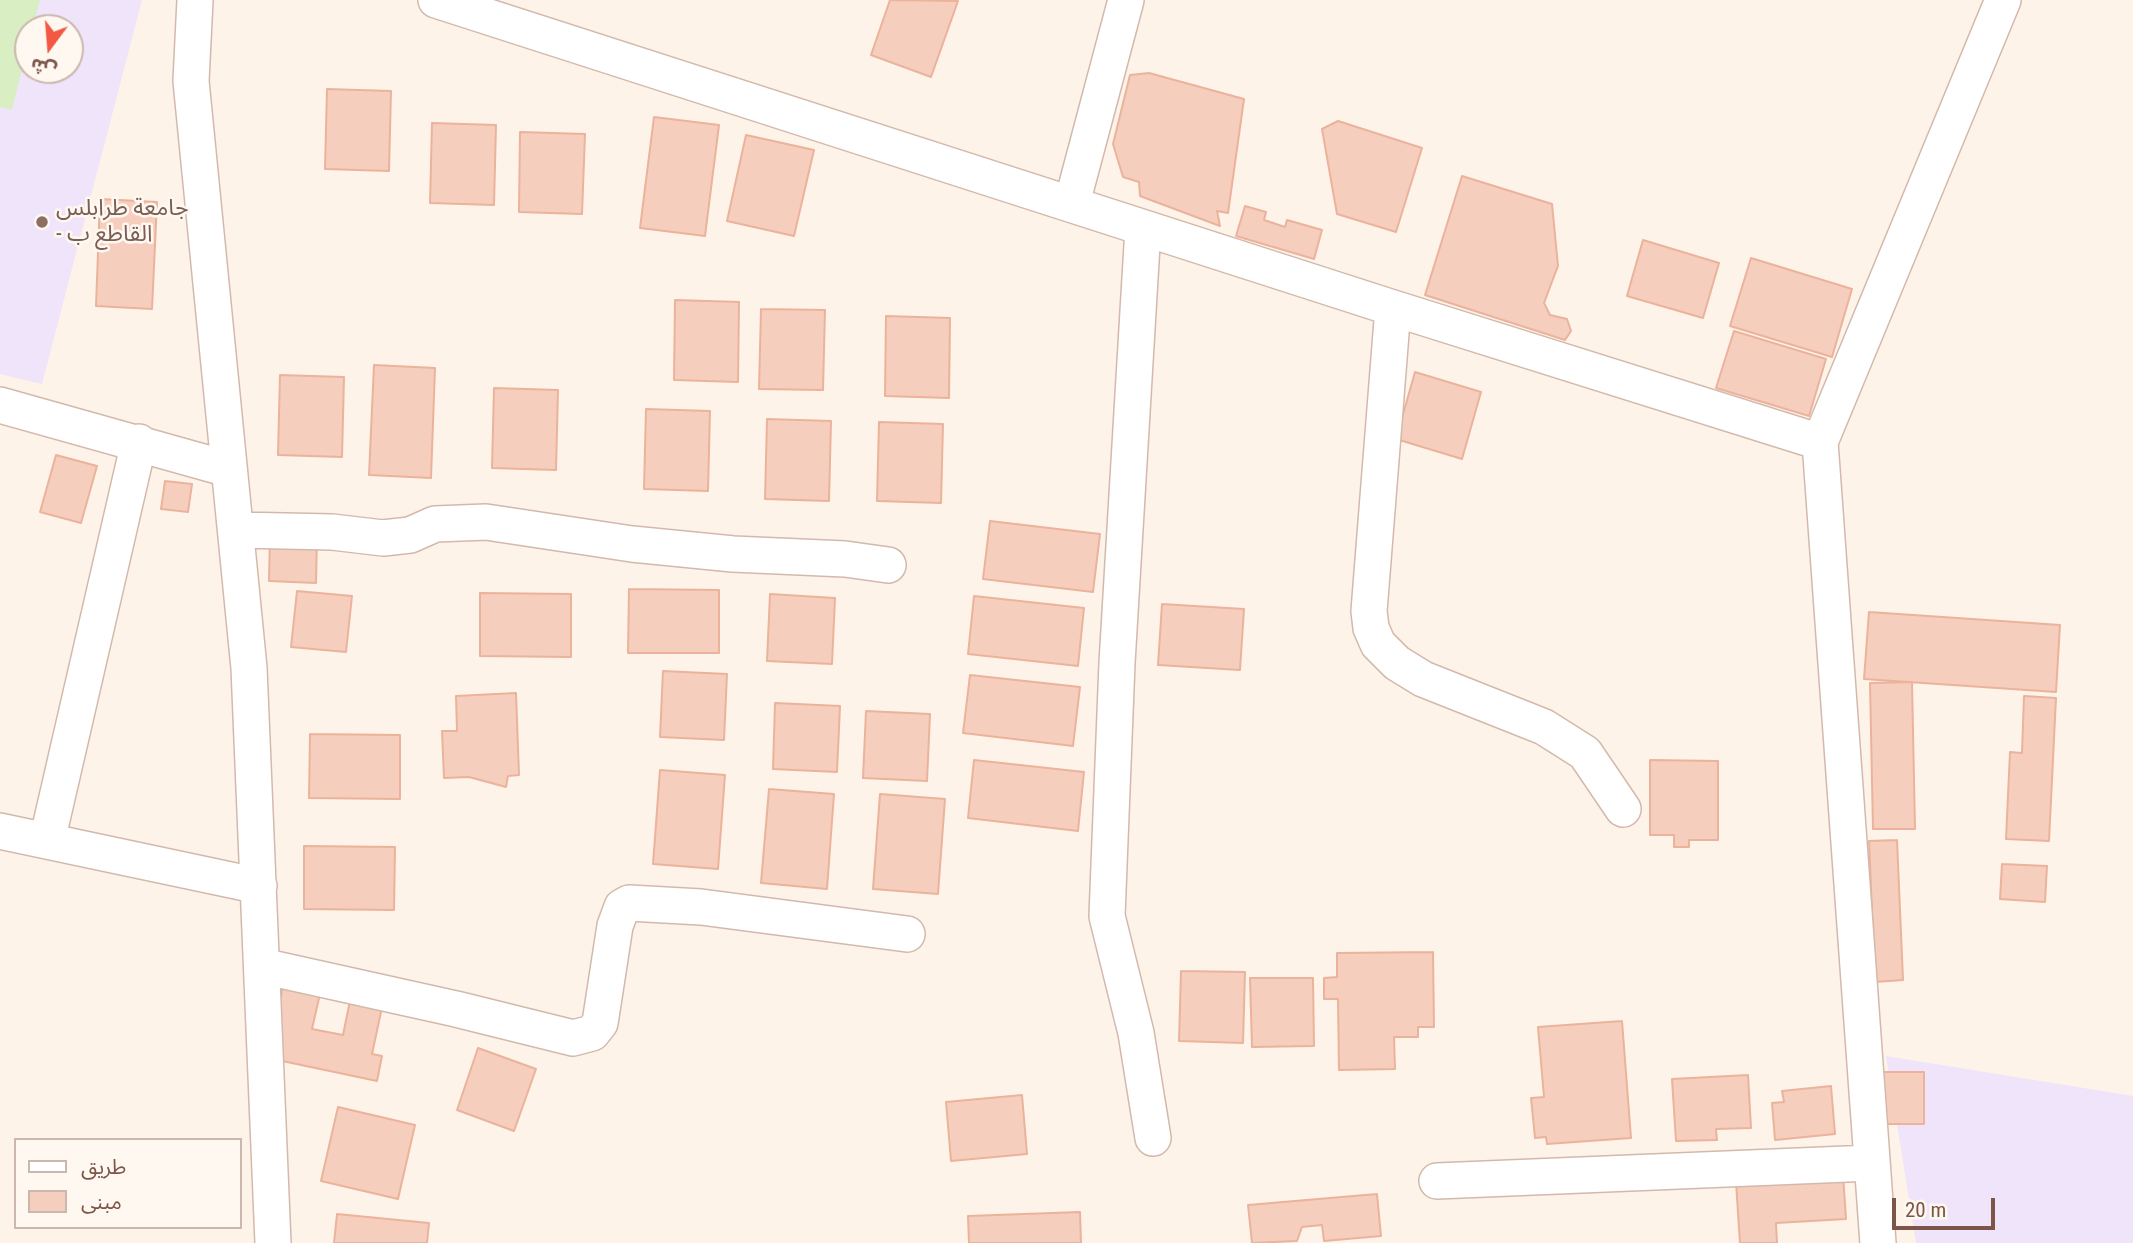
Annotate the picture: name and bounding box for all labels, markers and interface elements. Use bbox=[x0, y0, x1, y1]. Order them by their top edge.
north arrow bbox=[14, 14, 84, 84]
text: ش bbox=[28, 53, 59, 82]
place label: جامعة طرابلس - القاطع ب bbox=[56, 195, 189, 249]
marker: جامعة طرابلس - القاطع ب bbox=[34, 214, 50, 230]
legend bbox=[14, 1138, 242, 1229]
text: طريق bbox=[81, 1155, 126, 1179]
scale bar bbox=[1895, 1184, 1998, 1228]
text: مبنى bbox=[81, 1190, 122, 1214]
text: 20 m bbox=[1905, 1198, 1946, 1222]

